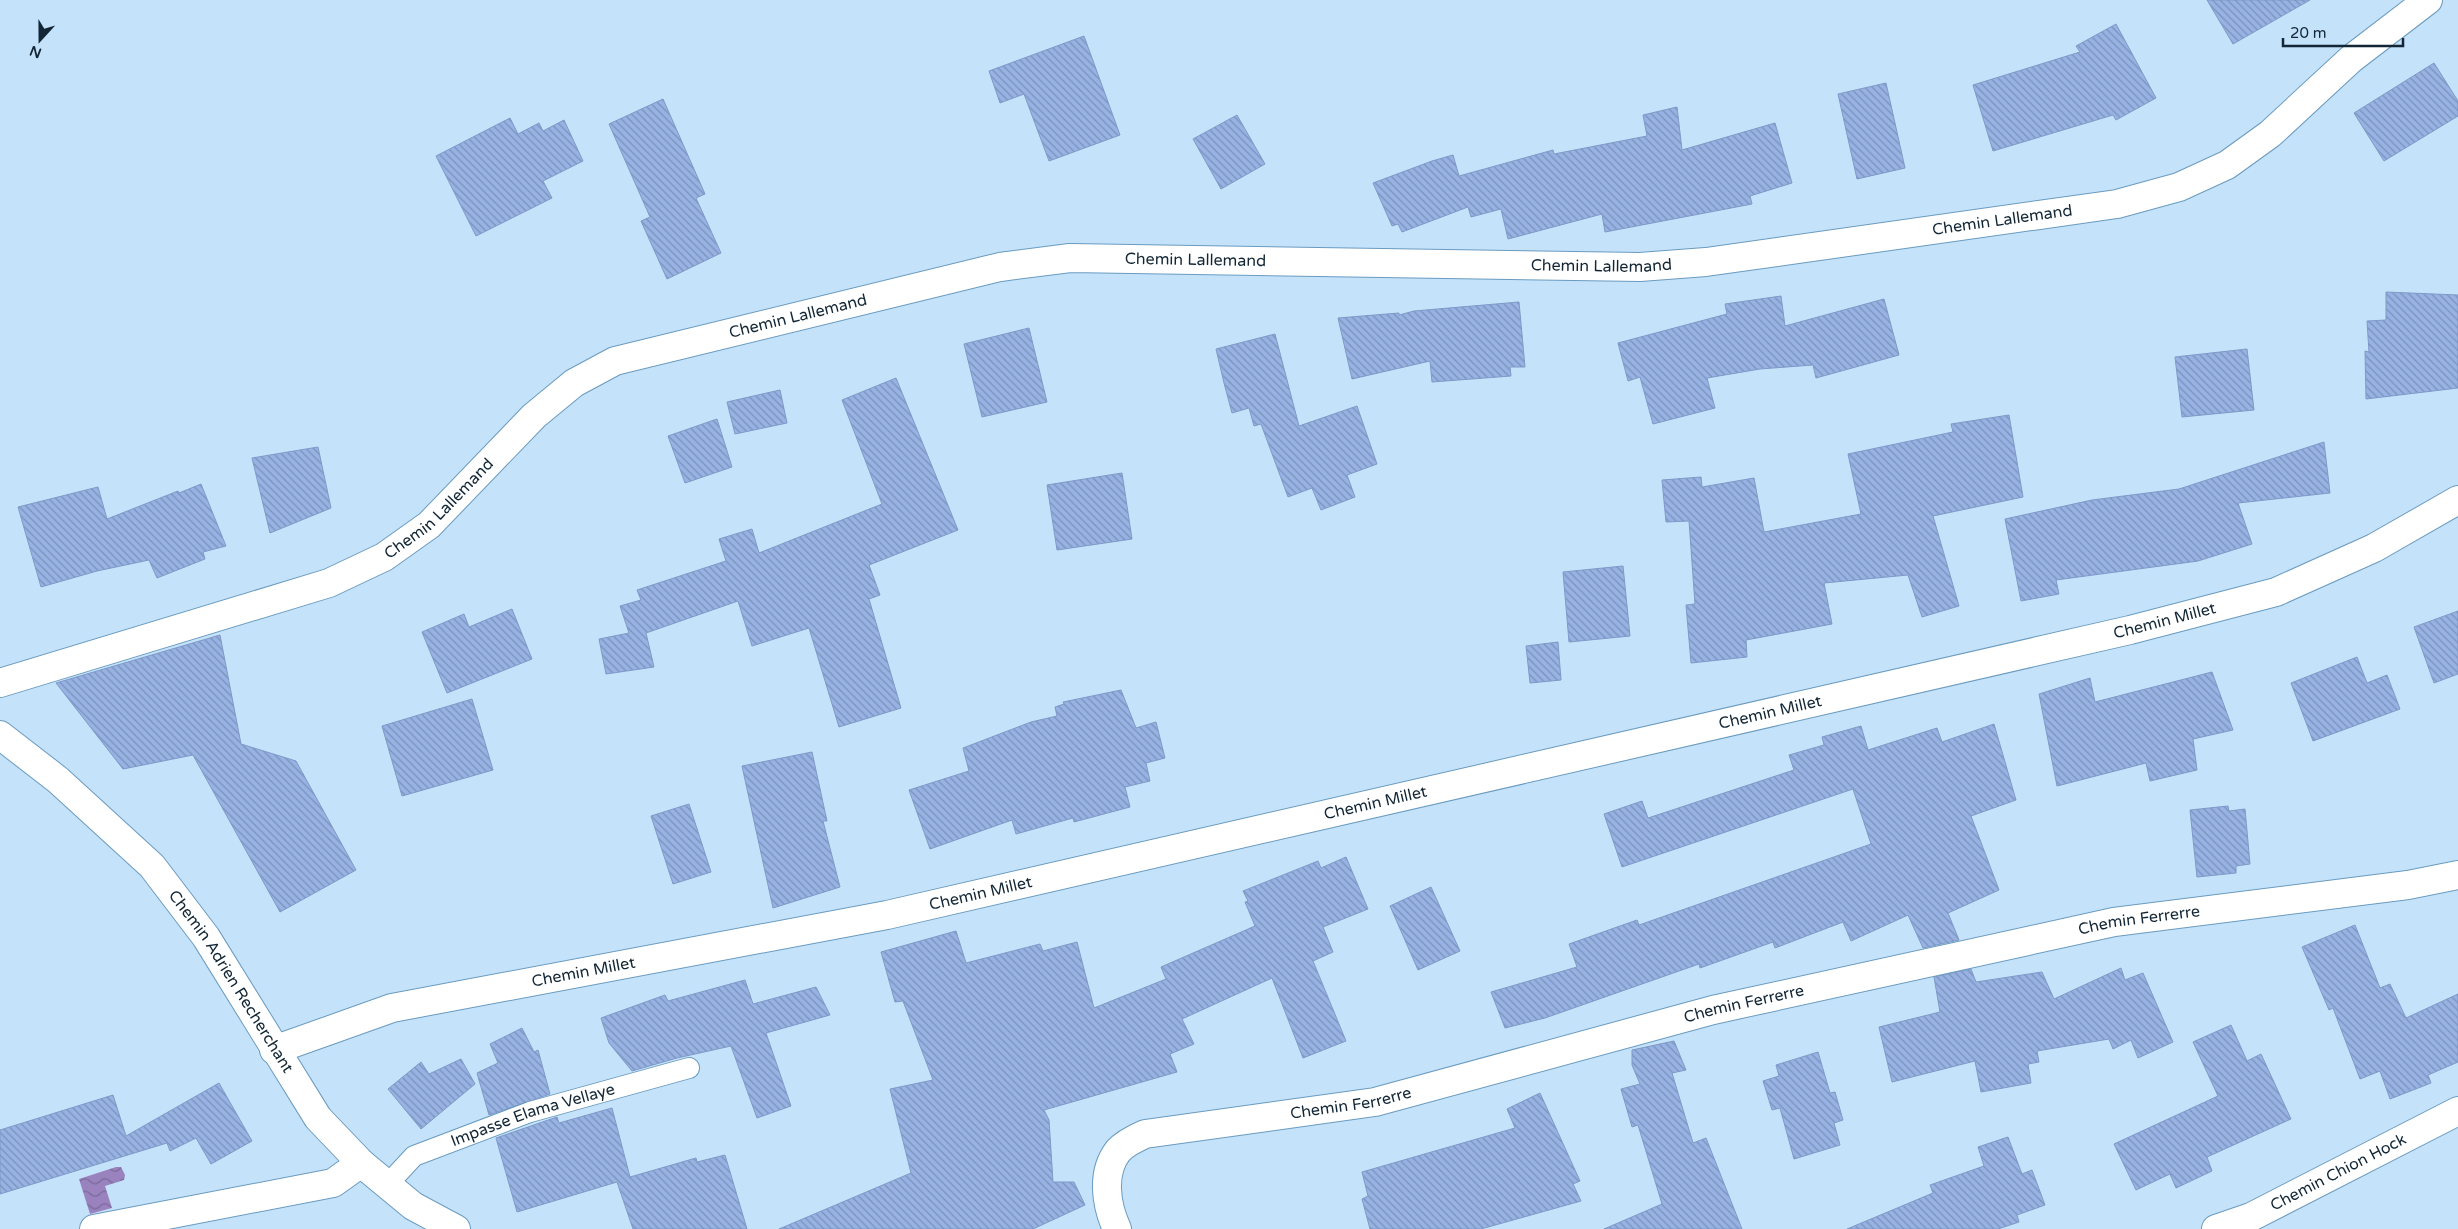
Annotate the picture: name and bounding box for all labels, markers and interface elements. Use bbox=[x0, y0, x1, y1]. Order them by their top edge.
north arrow bbox=[15, 15, 65, 65]
scale bar bbox=[2283, 15, 2403, 47]
text: 20 m bbox=[2290, 24, 2327, 42]
text: N bbox=[27, 42, 44, 62]
street label: Chemin Lallemand bbox=[1931, 200, 2074, 240]
street label: Chemin Lallemand bbox=[1125, 249, 1266, 271]
street label: Chemin Lallemand bbox=[1531, 255, 1673, 277]
street label: Chemin Lallemand bbox=[727, 290, 869, 343]
street label: Chemin Lallemand bbox=[380, 454, 498, 564]
street label: Chemin Millet bbox=[2112, 598, 2218, 643]
street label: Chemin Millet bbox=[1717, 691, 1824, 734]
street label: Chemin Millet bbox=[1322, 782, 1429, 824]
street label: Chemin Millet bbox=[927, 872, 1034, 915]
street label: Chemin Adrien Recherchant bbox=[164, 886, 298, 1077]
street label: Chemin Ferrerre bbox=[2076, 901, 2201, 940]
street label: Chemin Millet bbox=[530, 953, 637, 992]
street label: Chemin Ferrerre bbox=[1682, 980, 1806, 1028]
street label: Impasse Elama Vellaye bbox=[448, 1079, 617, 1151]
street label: Chemin Ferrerre bbox=[1289, 1083, 1414, 1124]
street label: Chemin Chion Hock bbox=[2267, 1129, 2410, 1215]

